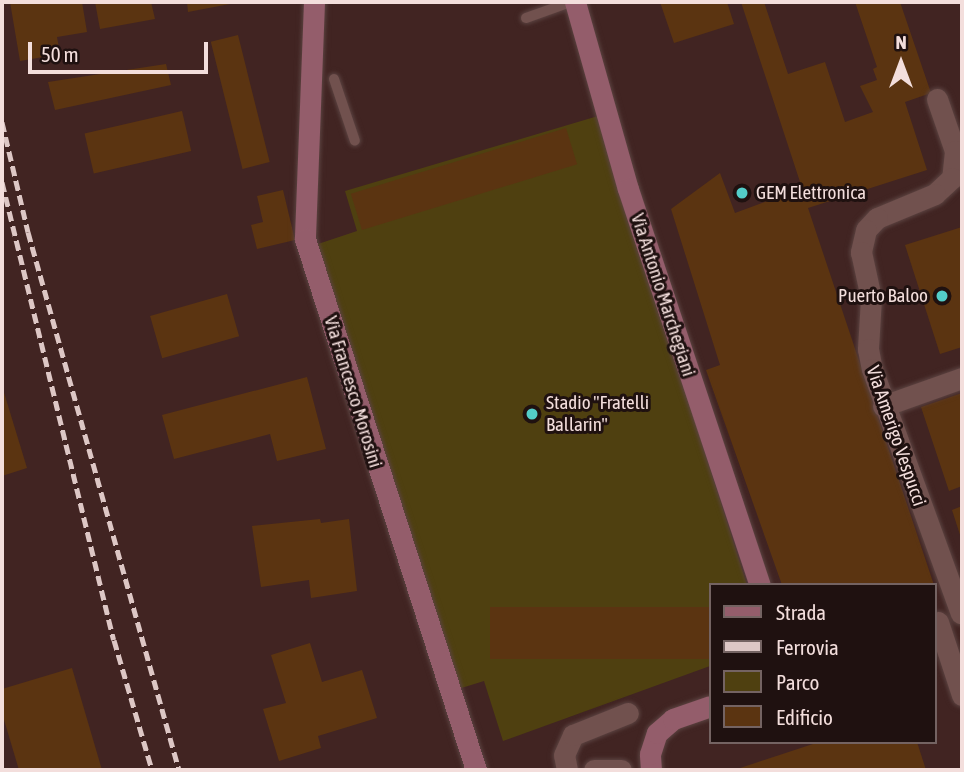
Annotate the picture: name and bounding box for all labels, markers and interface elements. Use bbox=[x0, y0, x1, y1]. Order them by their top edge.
scale bar bbox=[32, 28, 212, 72]
north arrow bbox=[866, 28, 936, 98]
text: N bbox=[895, 31, 907, 53]
text: 50 m bbox=[41, 42, 79, 66]
place label: GEM Elettronica bbox=[756, 182, 866, 204]
marker: GEM Elettronica bbox=[734, 185, 750, 201]
street label: Via Antonio Marchegiani bbox=[626, 211, 700, 379]
place label: Puerto Baloo bbox=[838, 285, 928, 307]
marker: Puerto Baloo bbox=[934, 288, 950, 304]
street label: Via Francesco Morosini bbox=[319, 313, 387, 471]
street label: Via Amerigo Vespucci bbox=[861, 363, 931, 509]
place label: Stadio "Fratelli Ballarin" bbox=[546, 392, 649, 436]
marker: Stadio "Fratelli Ballarin" bbox=[524, 406, 540, 422]
legend bbox=[708, 583, 936, 744]
text: Strada bbox=[776, 600, 826, 624]
text: Ferrovia bbox=[776, 635, 839, 659]
text: Parco bbox=[776, 670, 819, 694]
text: Edificio bbox=[776, 705, 833, 729]

